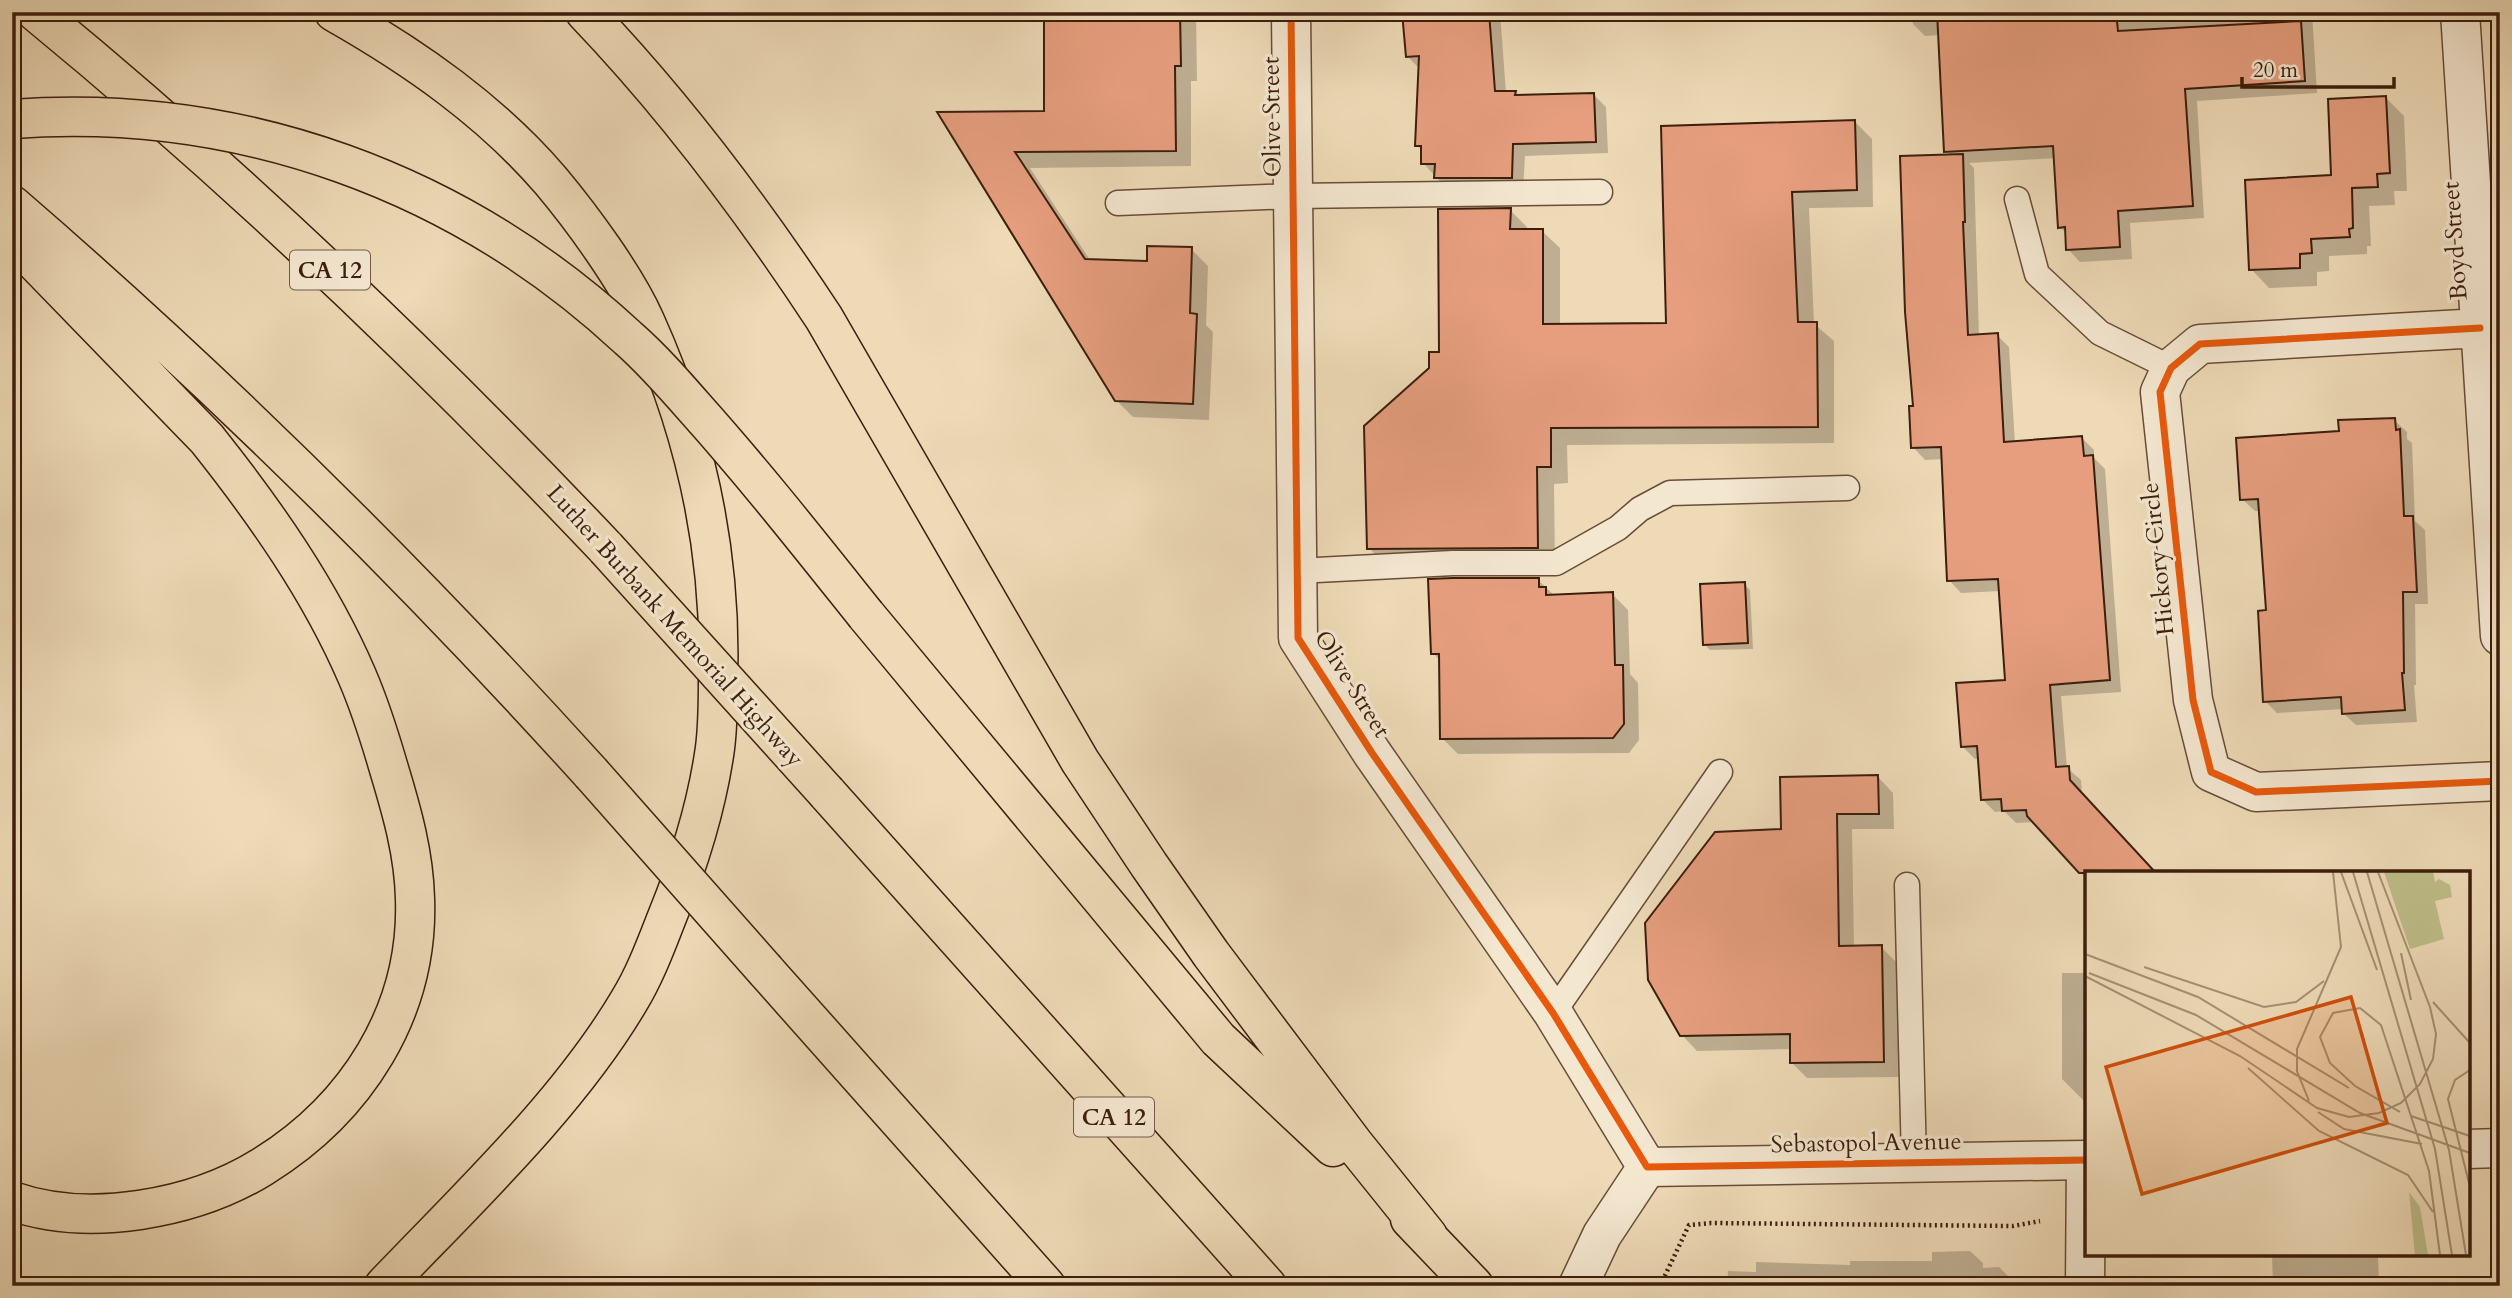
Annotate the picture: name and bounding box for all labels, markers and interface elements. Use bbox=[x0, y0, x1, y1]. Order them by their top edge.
scale bar bbox=[2242, 46, 2395, 90]
street label: Olive Street bbox=[1254, 56, 1290, 178]
text: 20 m bbox=[2253, 56, 2298, 85]
street label: Boyd Street bbox=[2434, 180, 2476, 301]
road number: CA 12 bbox=[290, 250, 370, 290]
street label: Luther Burbank Memorial Highway bbox=[539, 478, 811, 775]
street label: Hickory Circle bbox=[2134, 481, 2182, 637]
street label: Olive Street bbox=[1306, 624, 1398, 744]
inset map bbox=[2085, 871, 2470, 1256]
road number: CA 12 bbox=[1074, 1098, 1154, 1136]
street label: Sebastopol Avenue bbox=[1770, 1125, 1962, 1161]

